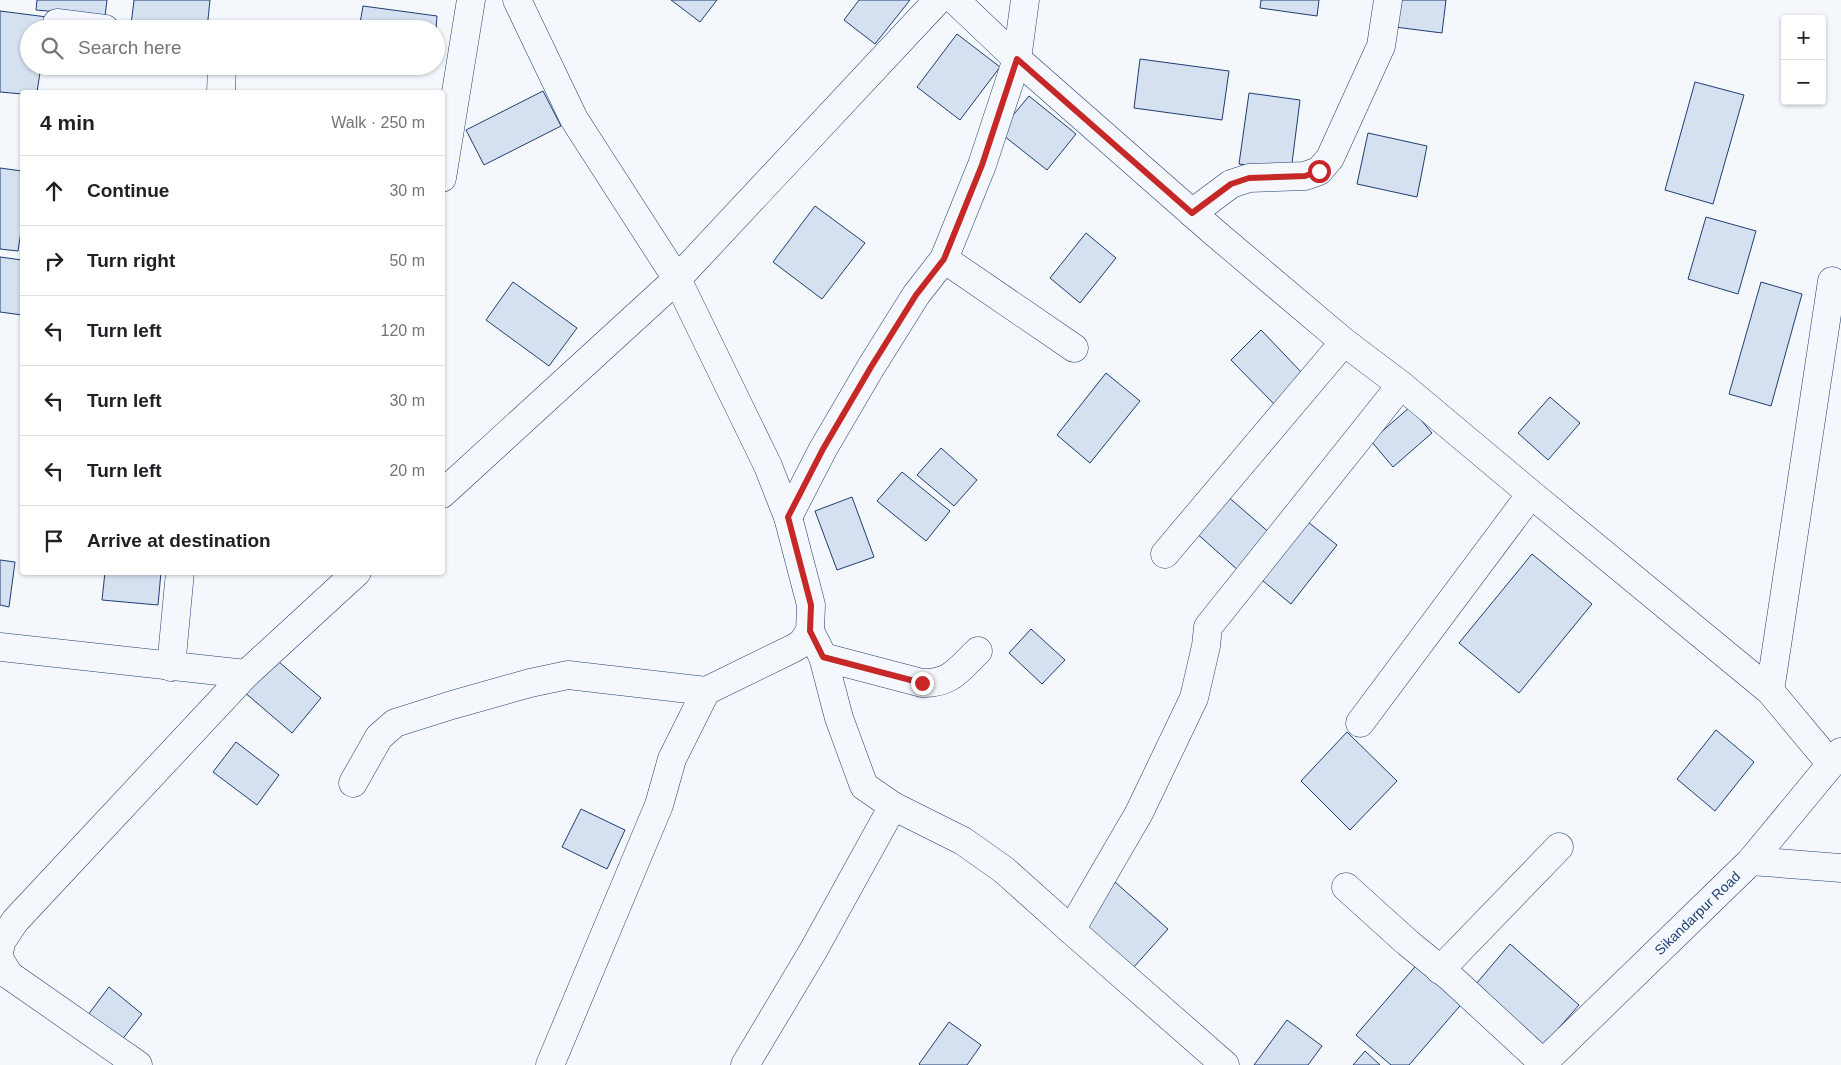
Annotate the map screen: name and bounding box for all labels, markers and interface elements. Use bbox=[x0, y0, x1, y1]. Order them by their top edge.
map controls bbox=[1781, 15, 1826, 105]
button: + bbox=[1781, 15, 1826, 60]
search box bbox=[20, 20, 445, 75]
icon: search bbox=[38, 34, 66, 62]
text: Search here bbox=[78, 37, 182, 58]
button: − bbox=[1781, 60, 1826, 105]
text: 4 min bbox=[40, 111, 95, 134]
text: Walk · 250 m bbox=[331, 114, 425, 131]
route start bbox=[1308, 160, 1331, 183]
icon: ahead bbox=[40, 177, 68, 205]
text: Continue bbox=[87, 180, 169, 201]
text: 30 m bbox=[389, 182, 425, 199]
icon: right bbox=[40, 247, 68, 275]
text: Turn right bbox=[87, 250, 175, 271]
text: 50 m bbox=[389, 252, 425, 269]
icon: left bbox=[40, 317, 68, 345]
text: Turn left bbox=[87, 320, 162, 341]
text: 120 m bbox=[381, 322, 425, 339]
icon: left bbox=[40, 387, 68, 415]
text: Turn left bbox=[87, 390, 162, 411]
text: 30 m bbox=[389, 392, 425, 409]
icon: left bbox=[40, 457, 68, 485]
text: Turn left bbox=[87, 460, 162, 481]
text: 20 m bbox=[389, 462, 425, 479]
icon: arrive bbox=[40, 527, 68, 555]
text: Arrive at destination bbox=[87, 530, 271, 551]
route end bbox=[911, 672, 934, 695]
street label: Sikandarpur Road bbox=[1651, 868, 1743, 958]

